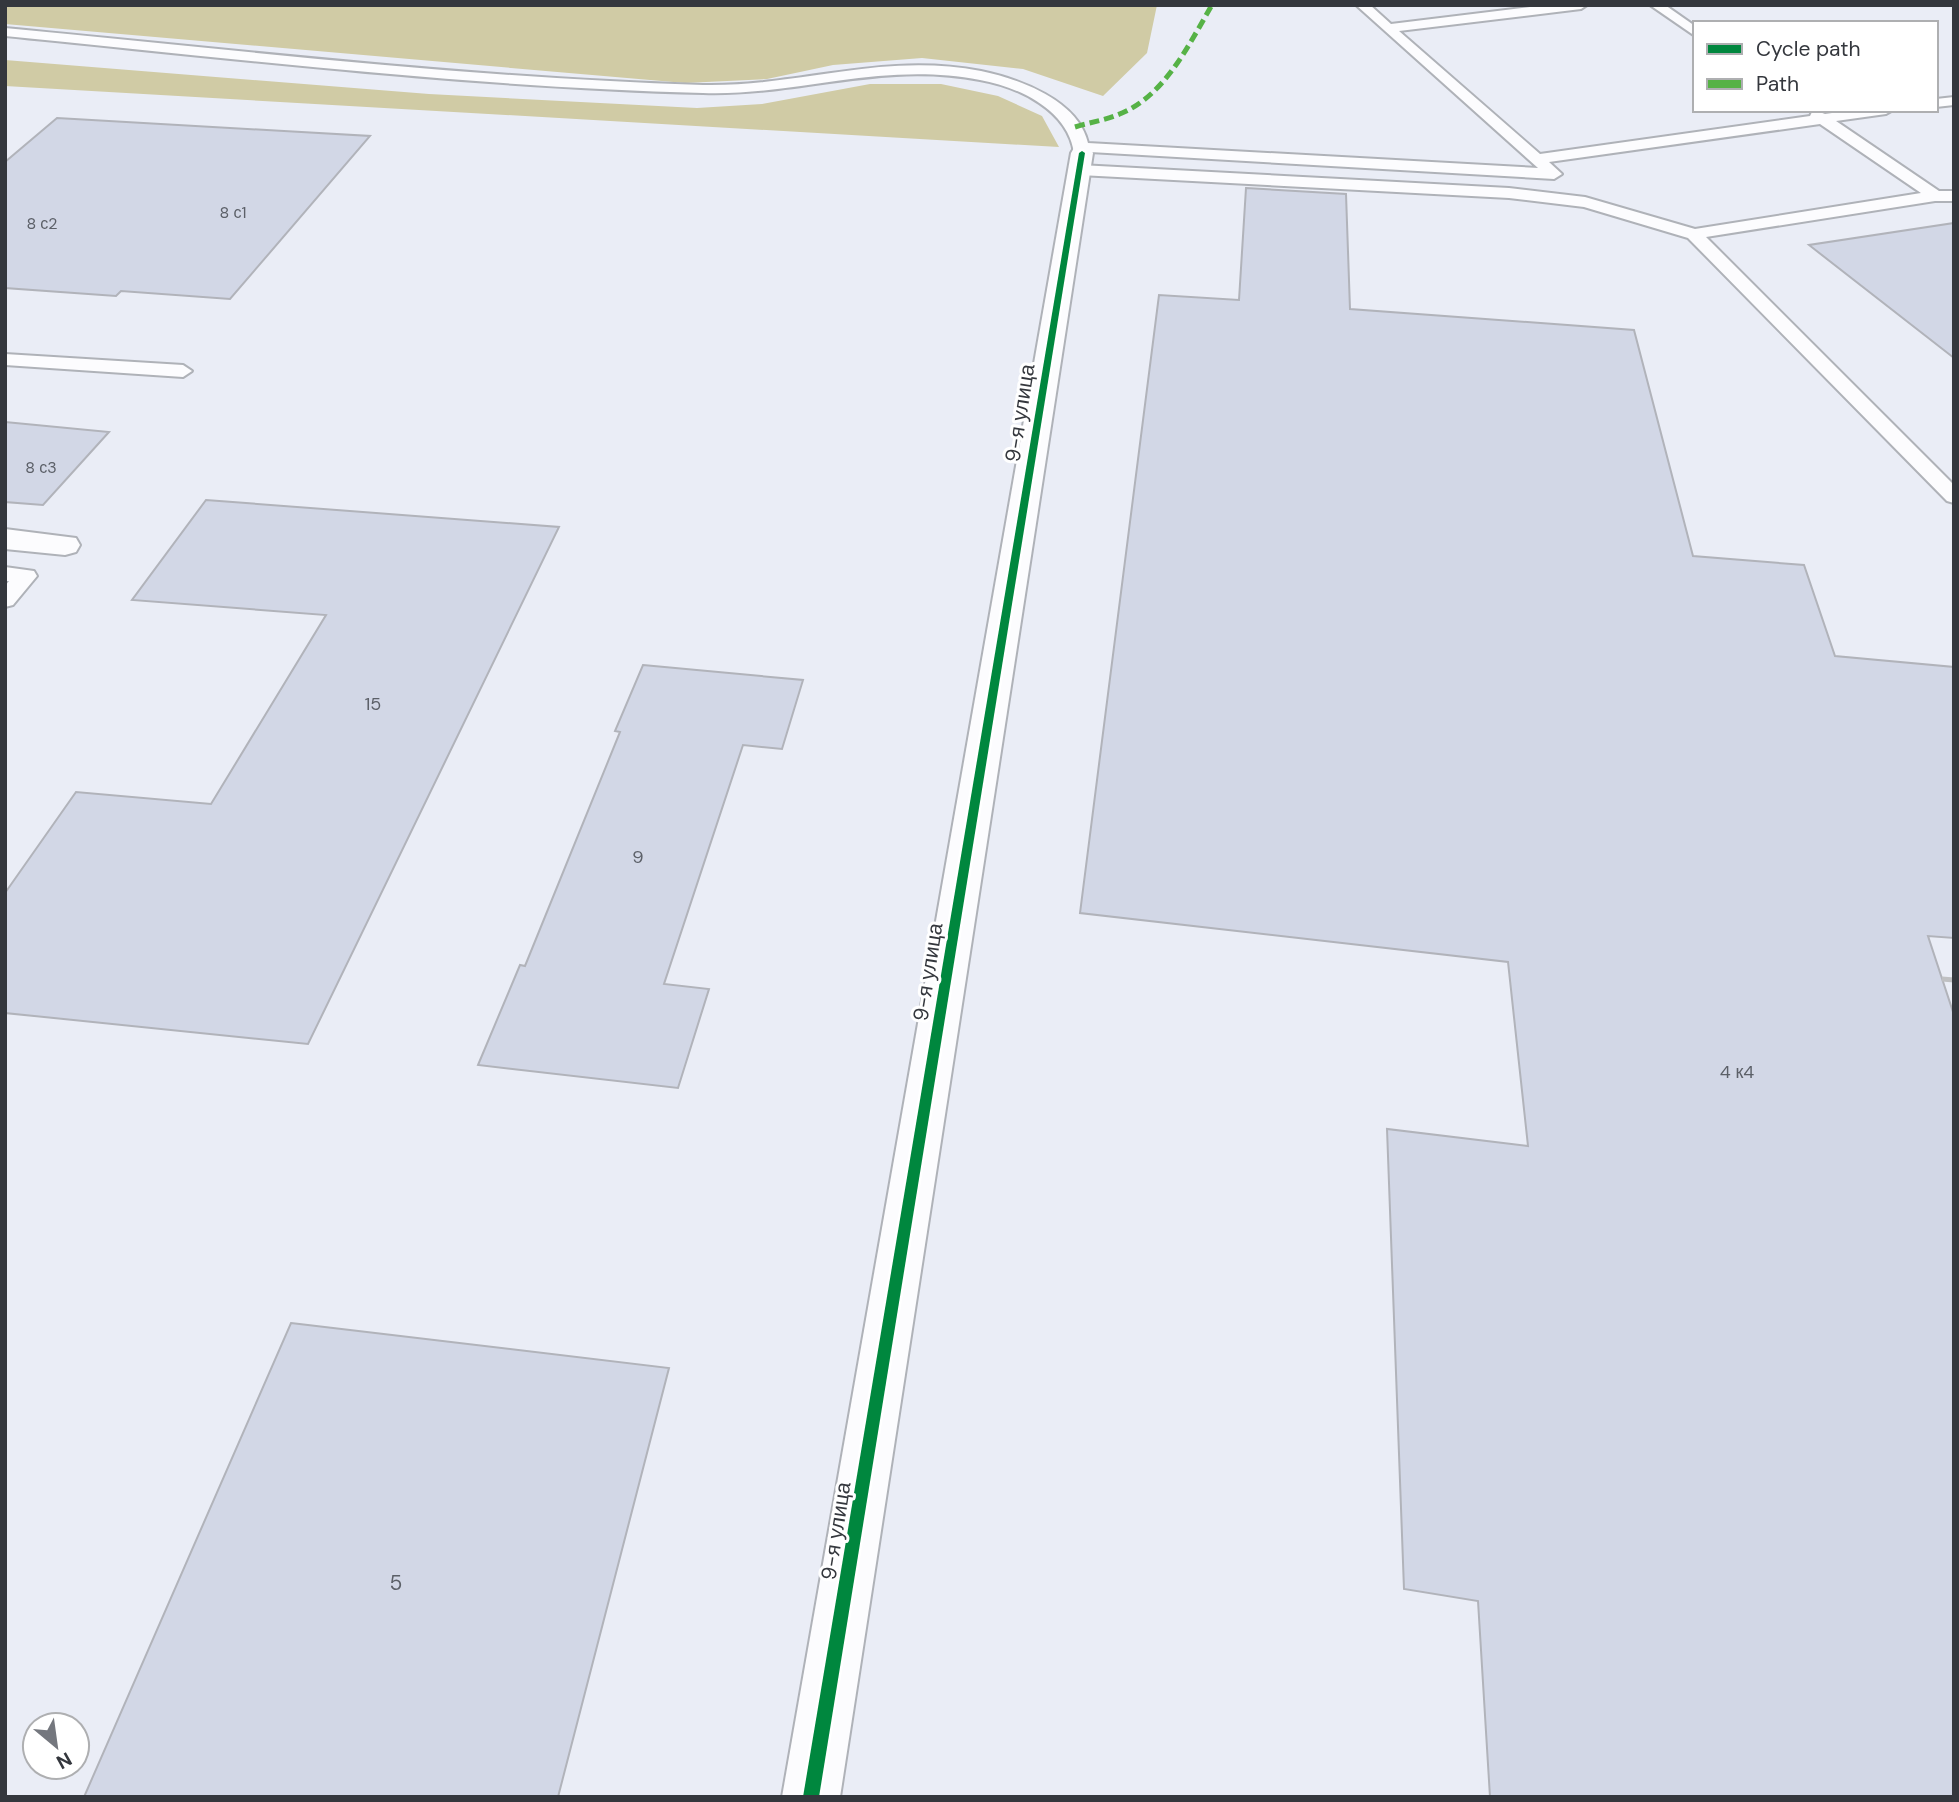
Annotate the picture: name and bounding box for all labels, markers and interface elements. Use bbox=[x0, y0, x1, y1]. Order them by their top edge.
legend bbox=[1693, 21, 1938, 112]
text: Cycle path bbox=[1756, 35, 1861, 63]
text: Path bbox=[1756, 70, 1799, 98]
house number: 8 с1 bbox=[220, 202, 246, 223]
house number: 8 с2 bbox=[26, 213, 58, 234]
street label: 9-я улица bbox=[998, 361, 1042, 464]
house number: 8 с3 bbox=[25, 457, 57, 478]
house number: 15 bbox=[365, 692, 381, 716]
house number: 9 bbox=[632, 845, 644, 869]
street label: 9-я улица bbox=[906, 920, 950, 1023]
house number: 4 к4 bbox=[1720, 1060, 1754, 1084]
street label: 9-я улица bbox=[814, 1479, 858, 1582]
house number: 5 bbox=[390, 1569, 402, 1597]
north arrow bbox=[21, 1711, 91, 1781]
text: N bbox=[52, 1746, 76, 1775]

